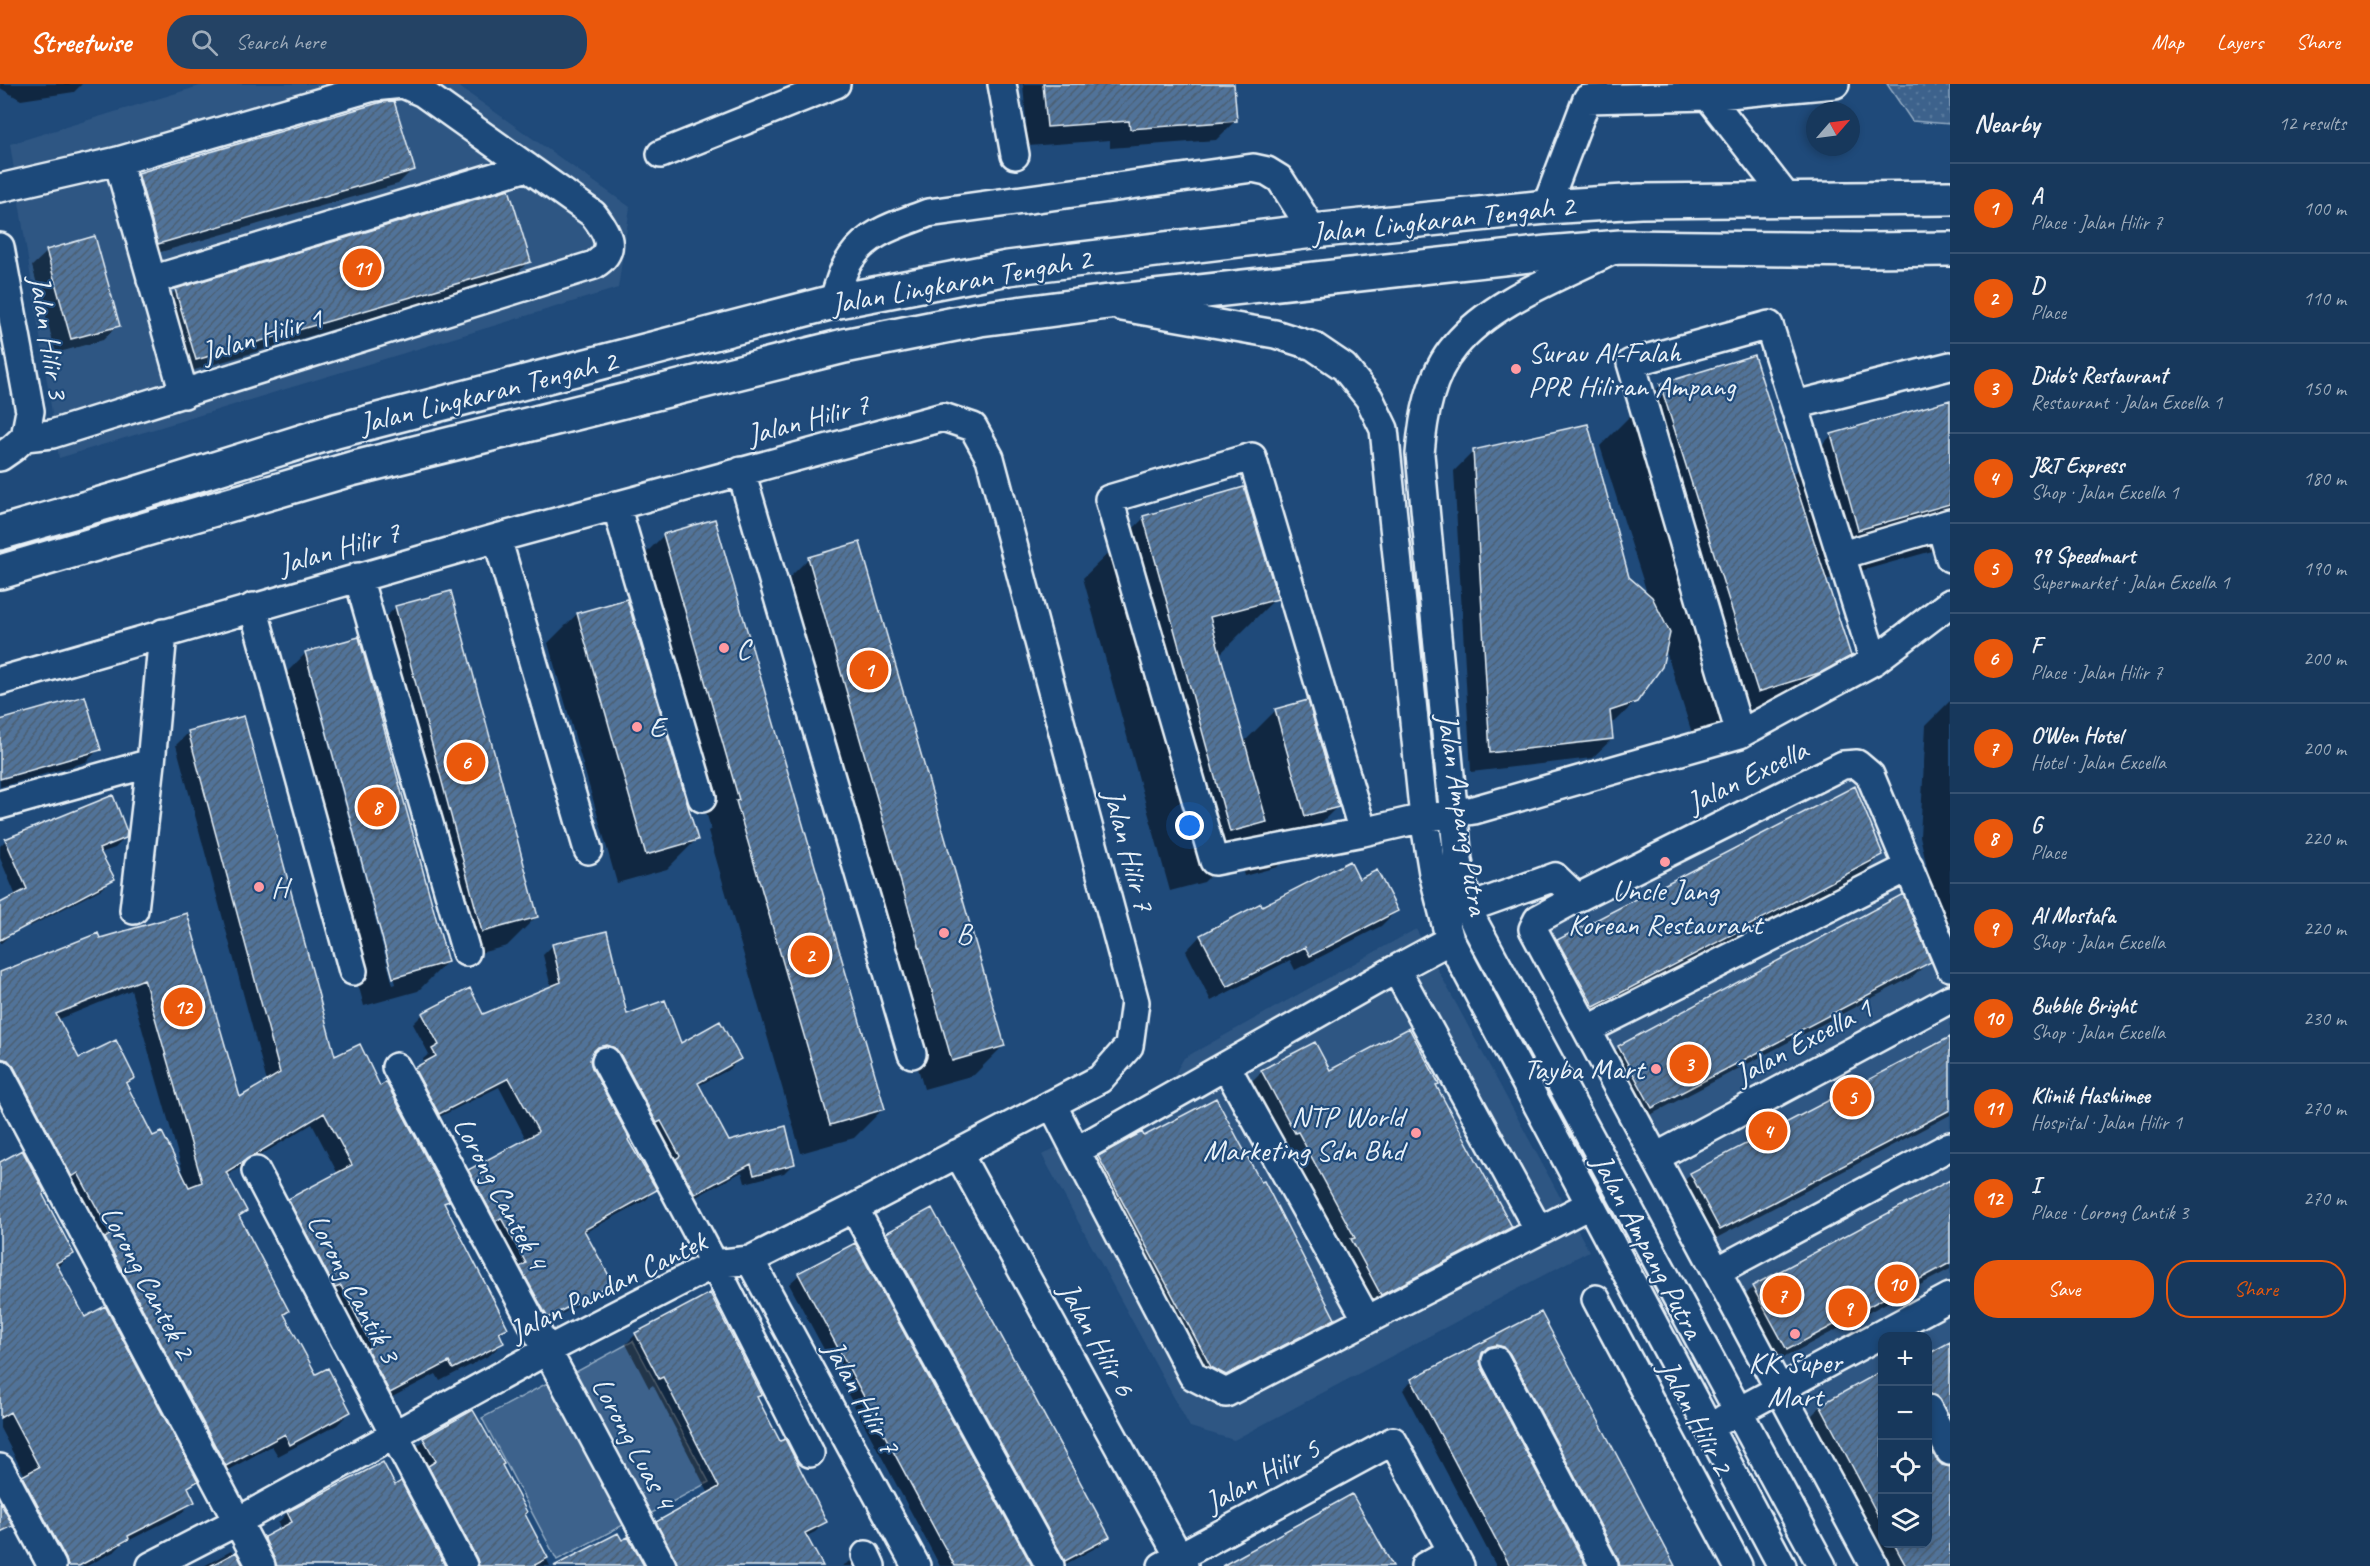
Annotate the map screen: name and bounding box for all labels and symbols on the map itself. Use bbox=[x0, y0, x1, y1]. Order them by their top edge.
north arrow bbox=[1806, 102, 1860, 156]
street label: Jalan Lingkaran Tengah 2 bbox=[1308, 186, 1579, 252]
street label: Jalan Lingkaran Tengah 2 bbox=[826, 239, 1097, 323]
pin: 11 bbox=[342, 246, 382, 291]
street label: Jalan Hilir 3 bbox=[20, 271, 78, 404]
street label: Jalan Hilir 1 bbox=[195, 298, 329, 372]
place label: Surau Al-Falah PPR Hiliran Ampang bbox=[1528, 333, 1737, 405]
street label: Jalan Lingkaran Tengah 2 bbox=[354, 341, 623, 443]
marker: Surau Al-Falah PPR Hiliran Ampang bbox=[1509, 362, 1523, 376]
street label: Jalan Hilir 7 bbox=[741, 384, 875, 454]
street label: Jalan Hilir 7 bbox=[272, 512, 406, 584]
place label: C bbox=[736, 629, 753, 667]
marker: C bbox=[717, 641, 731, 655]
pin: 1 bbox=[850, 648, 888, 692]
place label: E bbox=[649, 708, 669, 746]
street label: Jalan Ampang Putra bbox=[1428, 708, 1498, 919]
marker: E bbox=[630, 720, 644, 734]
street label: Jalan Excella bbox=[1679, 730, 1815, 822]
pin: 6 bbox=[446, 740, 486, 784]
street label: Jalan Hilir 7 bbox=[1094, 783, 1164, 917]
pin: 8 bbox=[358, 784, 397, 830]
your location bbox=[1175, 811, 1204, 840]
marker: Uncle Jang Korean Restaurant bbox=[1658, 855, 1672, 869]
place label: H bbox=[271, 868, 293, 906]
place label: Uncle Jang Korean Restaurant bbox=[1568, 871, 1765, 943]
marker: H bbox=[252, 880, 266, 894]
place label: B bbox=[956, 914, 974, 952]
marker: B bbox=[937, 926, 951, 940]
pin: 2 bbox=[790, 932, 830, 978]
pin: 12 bbox=[164, 984, 202, 1030]
street label: Jalan Excella 1 bbox=[1726, 988, 1880, 1094]
pin: 3 bbox=[1670, 1042, 1708, 1086]
place label: Tayba Mart bbox=[1523, 1050, 1647, 1088]
marker: Tayba Mart bbox=[1649, 1062, 1663, 1076]
pin: 5 bbox=[1832, 1074, 1872, 1120]
place label: NTP World Marketing Sdn Bhd bbox=[1203, 1097, 1408, 1169]
pin: 4 bbox=[1748, 1108, 1788, 1154]
street label: Lorong Cantek 4 bbox=[445, 1110, 558, 1278]
marker: NTP World Marketing Sdn Bhd bbox=[1409, 1126, 1423, 1140]
street label: Jalan Ampang Putra bbox=[1582, 1145, 1714, 1347]
street label: Lorong Cantek 2 bbox=[92, 1199, 205, 1367]
street label: Lorong Cantik 3 bbox=[299, 1207, 410, 1371]
street label: Jalan Pandan Cantek bbox=[502, 1221, 714, 1351]
pin: 10 bbox=[1878, 1262, 1916, 1306]
pin: 7 bbox=[1762, 1272, 1802, 1318]
street label: Jalan Hilir 6 bbox=[1049, 1274, 1145, 1404]
pin: 9 bbox=[1828, 1286, 1868, 1330]
marker: KK Super Mart bbox=[1788, 1327, 1802, 1341]
street label: Jalan Hilir 7 bbox=[814, 1332, 910, 1462]
place label: KK Super Mart bbox=[1748, 1343, 1844, 1415]
street label: Jalan Hilir 2 bbox=[1649, 1351, 1743, 1483]
street label: Lorong Luas 4 bbox=[583, 1370, 686, 1518]
street label: Jalan Hilir 5 bbox=[1196, 1428, 1327, 1522]

